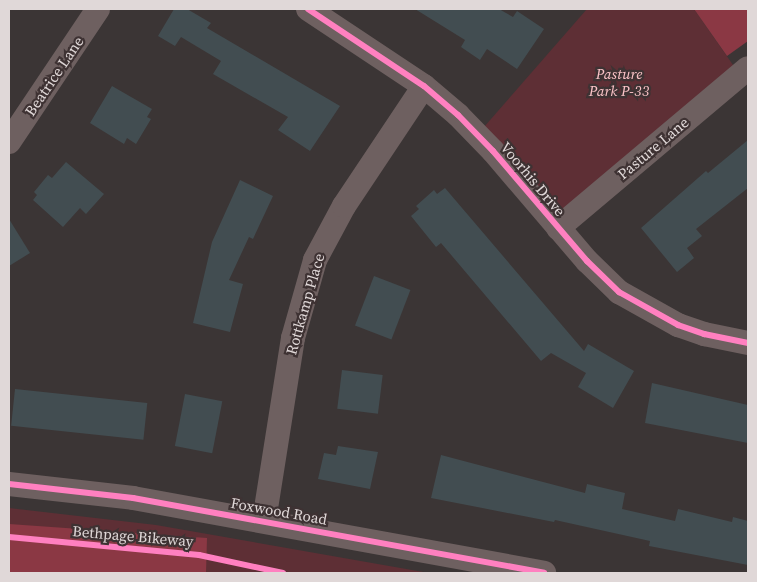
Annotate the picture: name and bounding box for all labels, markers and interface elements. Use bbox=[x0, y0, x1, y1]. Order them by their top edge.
street label: Beatrice Lane bbox=[21, 33, 87, 119]
park label: Pasture Park P-33 bbox=[589, 64, 649, 99]
street label: Pasture Lane bbox=[614, 113, 692, 183]
street label: Voorhis Drive bbox=[497, 138, 569, 220]
street label: Rottkamp Place bbox=[282, 251, 328, 357]
street label: Foxwood Road bbox=[229, 494, 329, 528]
street label: Bethpage Bikeway bbox=[72, 522, 194, 550]

